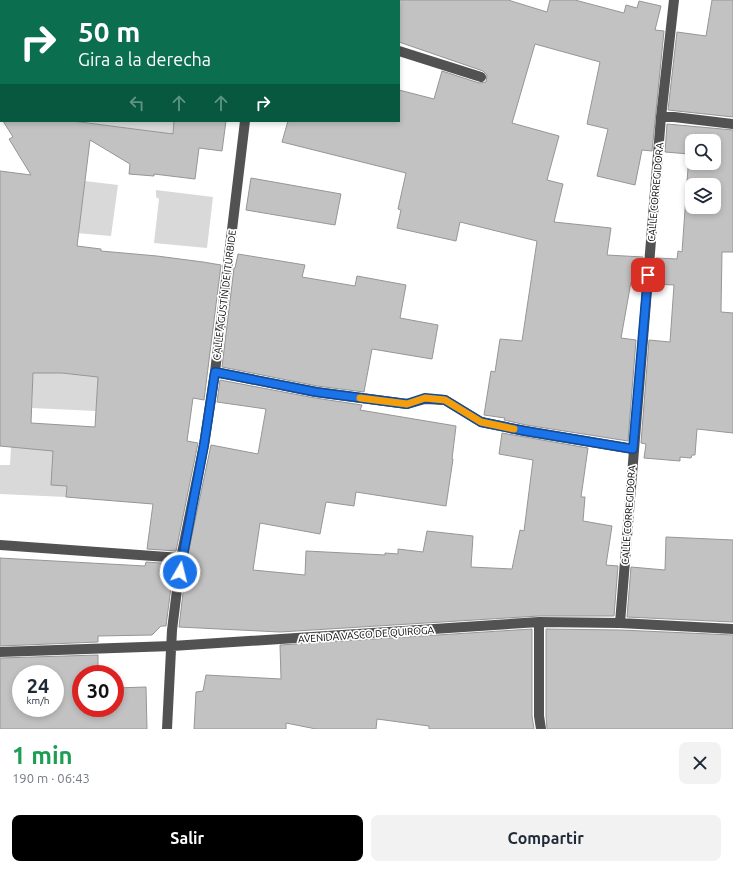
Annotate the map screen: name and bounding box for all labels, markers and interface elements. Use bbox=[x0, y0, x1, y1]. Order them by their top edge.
icon: right bbox=[12, 16, 64, 68]
text: 50 m bbox=[78, 16, 140, 47]
text: Gira a la derecha bbox=[78, 49, 211, 69]
icon: left bbox=[126, 92, 148, 114]
icon: ahead bbox=[168, 92, 190, 114]
icon: ahead bbox=[210, 92, 232, 114]
icon: right bbox=[252, 92, 274, 114]
map controls bbox=[685, 134, 721, 214]
button: search bbox=[685, 134, 721, 170]
street label: CALLE CORREGIDORA bbox=[646, 141, 665, 242]
button: layers bbox=[685, 178, 721, 214]
street label: CALLE AGUSTÍN DE ITURBIDE bbox=[210, 229, 238, 361]
pin bbox=[631, 258, 665, 292]
icon: arrive bbox=[637, 264, 659, 286]
street label: CALLE CORREGIDORA bbox=[620, 464, 637, 565]
position arrow bbox=[159, 551, 201, 593]
street label: AVENIDA VASCO DE QUIROGA bbox=[298, 624, 435, 645]
speed limit sign: 30 bbox=[72, 665, 124, 717]
text: 24 bbox=[27, 674, 49, 697]
text: km/h bbox=[26, 695, 50, 706]
text: 1 min bbox=[12, 742, 73, 769]
button: close bbox=[679, 742, 721, 784]
text: 190 m · 06:43 bbox=[12, 771, 90, 785]
button: Salir bbox=[12, 815, 363, 861]
button: Compartir bbox=[371, 815, 721, 861]

